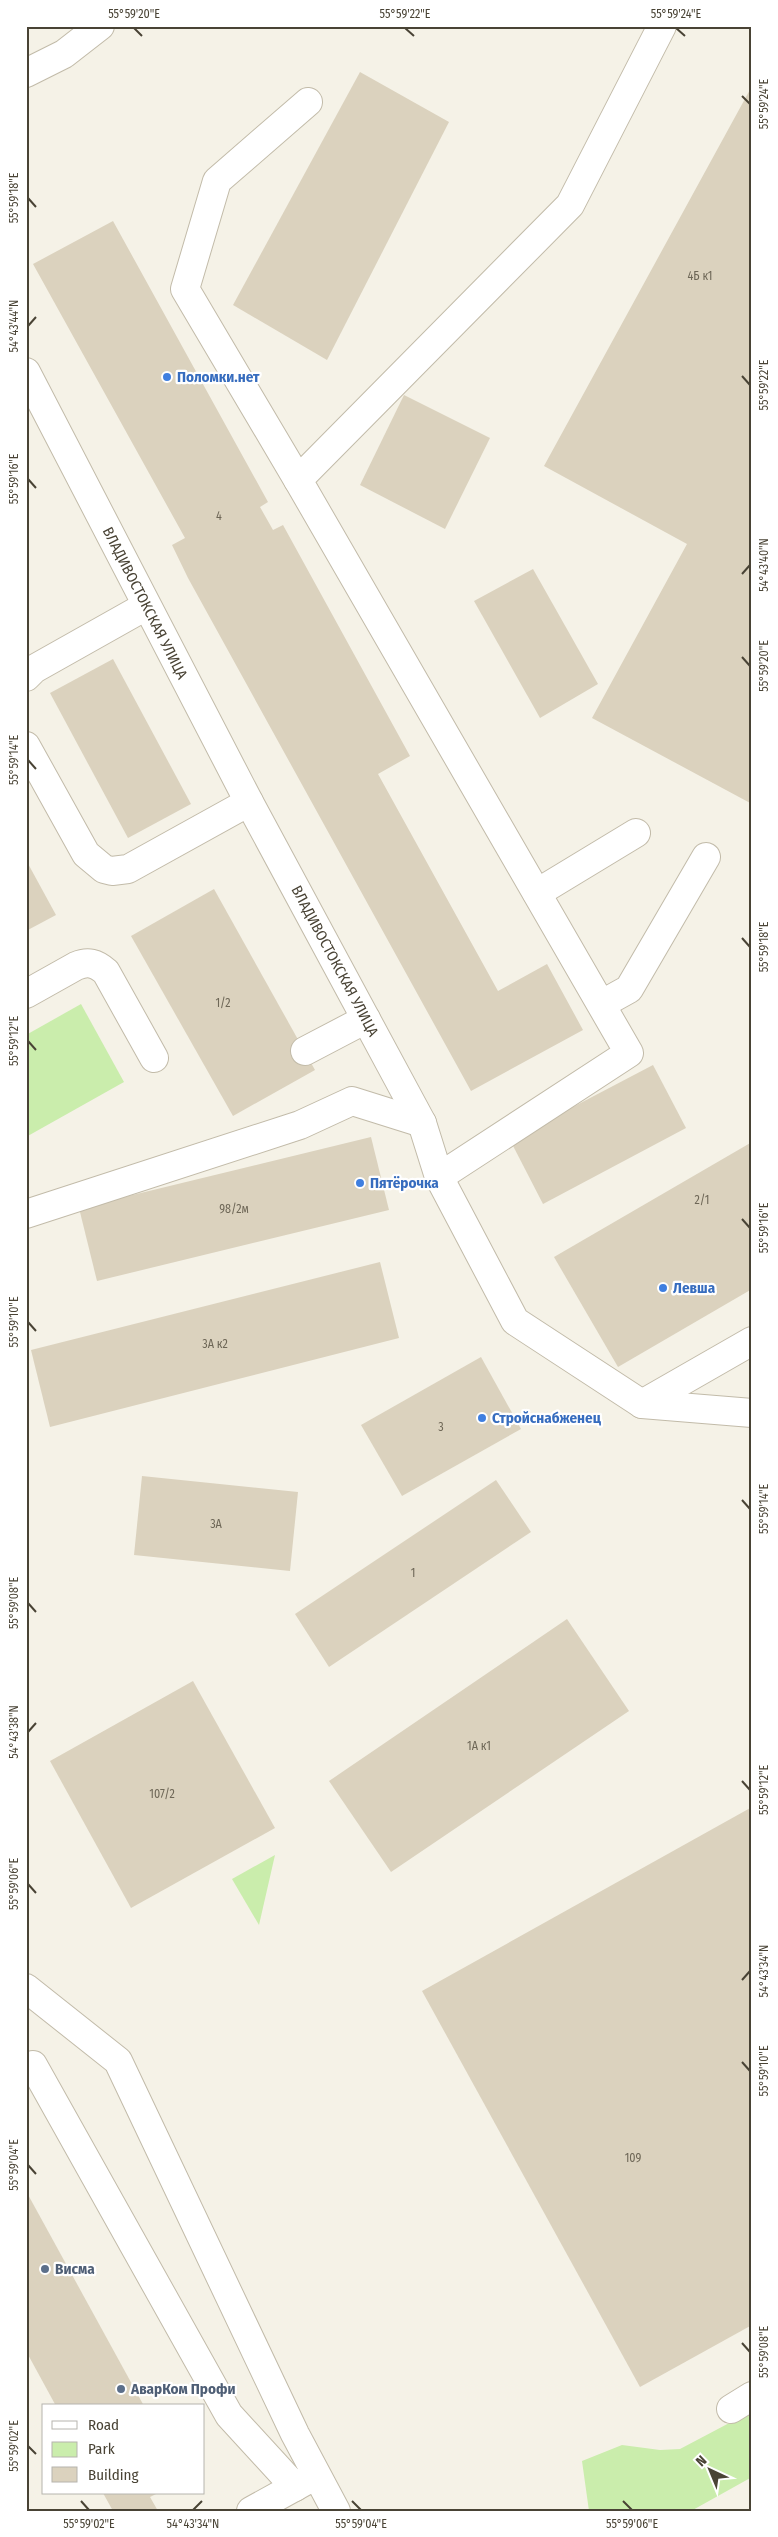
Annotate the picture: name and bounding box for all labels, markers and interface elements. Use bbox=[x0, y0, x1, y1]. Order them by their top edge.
text: 55°59'20"E bbox=[108, 7, 160, 21]
text: 55°59'22"E bbox=[380, 7, 431, 21]
text: 55°59'24"E bbox=[651, 7, 702, 21]
text: 55°59'24"E bbox=[757, 78, 771, 129]
text: 55°59'18"E bbox=[7, 172, 21, 223]
house number: 4Б к1 bbox=[687, 269, 713, 283]
text: 54°43'44"N bbox=[7, 300, 21, 352]
text: 55°59'22"E bbox=[757, 359, 771, 410]
place label: Поломки.нет bbox=[177, 368, 260, 386]
marker: Поломки.нет bbox=[161, 371, 173, 383]
text: 55°59'16"E bbox=[7, 453, 21, 504]
house number: 4 bbox=[216, 509, 222, 523]
street label: ВЛАДИВОСТОКСКАЯ УЛИЦА bbox=[99, 524, 191, 682]
text: 54°43'40"N bbox=[757, 538, 771, 592]
text: 55°59'20"E bbox=[757, 640, 771, 692]
text: 55°59'14"E bbox=[7, 735, 21, 785]
street label: ВЛАДИВОСТОКСКАЯ УЛИЦА bbox=[288, 883, 382, 1040]
text: 55°59'18"E bbox=[757, 921, 771, 972]
house number: 1/2 bbox=[215, 996, 231, 1010]
text: 55°59'12"E bbox=[7, 1016, 21, 1066]
place label: Пятёрочка bbox=[370, 1174, 439, 1192]
marker: Пятёрочка bbox=[354, 1177, 366, 1189]
house number: 2/1 bbox=[695, 1193, 709, 1207]
house number: 98/2м bbox=[219, 1202, 249, 1216]
text: 55°59'16"E bbox=[757, 1202, 771, 1253]
place label: Левша bbox=[673, 1279, 716, 1297]
marker: Левша bbox=[657, 1282, 669, 1294]
text: 55°59'10"E bbox=[7, 1296, 21, 1348]
house number: 3А к2 bbox=[202, 1337, 228, 1351]
place label: Стройснабженец bbox=[492, 1409, 602, 1427]
marker: Стройснабженец bbox=[476, 1412, 488, 1424]
house number: 3 bbox=[438, 1420, 444, 1434]
text: 55°59'14"E bbox=[757, 1484, 771, 1534]
house number: 3А bbox=[210, 1517, 223, 1531]
house number: 1 bbox=[411, 1566, 415, 1580]
text: 55°59'08"E bbox=[7, 1577, 21, 1629]
text: 54°43'38"N bbox=[7, 1705, 21, 1759]
house number: 1А к1 bbox=[467, 1739, 491, 1753]
text: 55°59'12"E bbox=[757, 1765, 771, 1815]
house number: 107/2 bbox=[149, 1787, 175, 1801]
text: 55°59'06"E bbox=[7, 1858, 21, 1910]
text: 54°43'34"N bbox=[757, 1945, 771, 1997]
text: 55°59'10"E bbox=[757, 2045, 771, 2097]
text: 55°59'04"E bbox=[7, 2139, 21, 2191]
house number: 109 bbox=[625, 2151, 642, 2165]
place label: Висма bbox=[55, 2260, 95, 2278]
marker: Висма bbox=[39, 2263, 51, 2275]
text: 55°59'08"E bbox=[757, 2326, 771, 2378]
place label: АварКом Профи bbox=[130, 2380, 235, 2398]
marker: АварКом Профи bbox=[115, 2383, 127, 2395]
legend bbox=[42, 2404, 205, 2494]
text: Road bbox=[88, 2416, 119, 2434]
text: 55°59'02"E bbox=[7, 2420, 21, 2472]
text: Park bbox=[88, 2440, 115, 2458]
north arrow bbox=[686, 2444, 736, 2494]
text: N bbox=[692, 2452, 710, 2470]
text: Building bbox=[88, 2466, 139, 2484]
text: 55°59'02"E bbox=[63, 2517, 115, 2531]
text: 54°43'34"N bbox=[167, 2517, 219, 2531]
text: 55°59'04"E bbox=[335, 2517, 387, 2531]
text: 55°59'06"E bbox=[606, 2517, 658, 2531]

